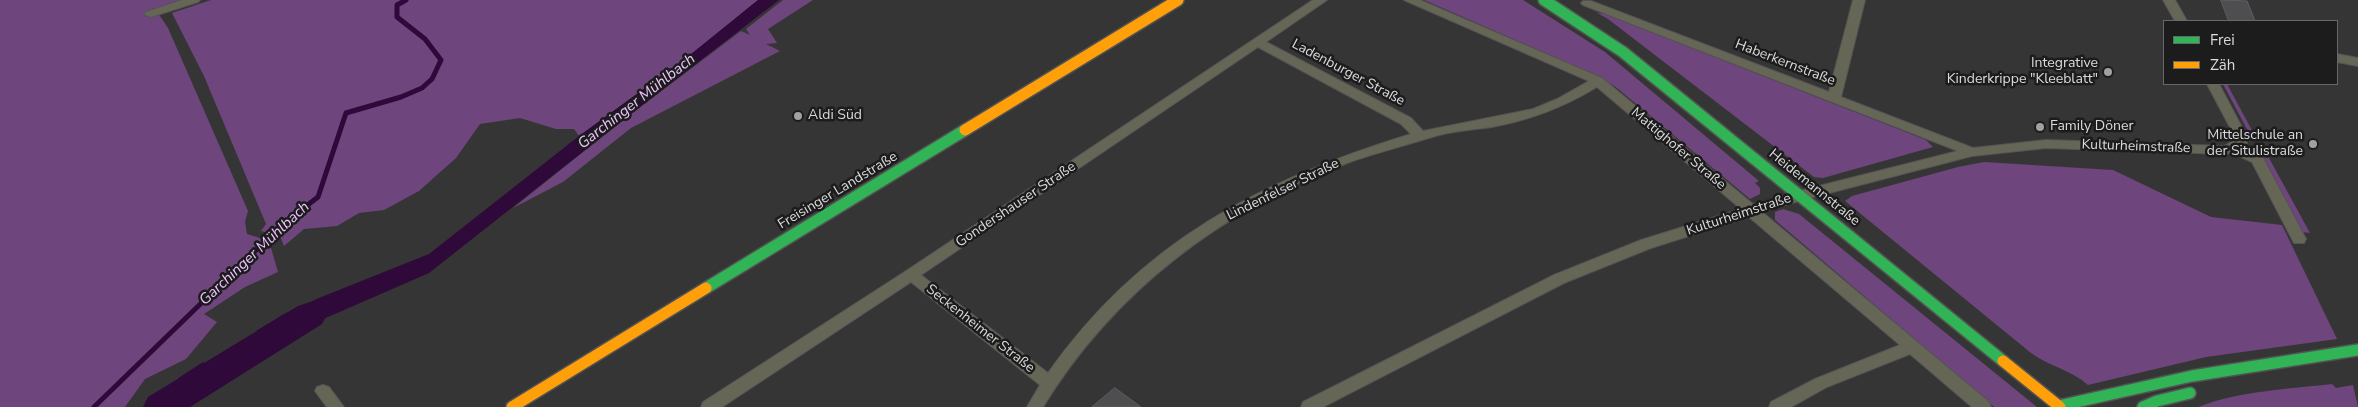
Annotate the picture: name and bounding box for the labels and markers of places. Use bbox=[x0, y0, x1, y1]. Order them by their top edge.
place label: Integrative Kinderkrippe "Kleeblatt" bbox=[1947, 56, 2098, 88]
marker: Integrative Kinderkrippe "Kleeblatt" bbox=[2102, 66, 2114, 78]
place label: Aldi Süd bbox=[808, 108, 862, 124]
marker: Aldi Süd bbox=[792, 110, 804, 122]
place label: Family Döner bbox=[2050, 119, 2133, 135]
marker: Family Döner bbox=[2034, 121, 2046, 133]
place label: Mittelschule an der Situlistraße bbox=[2207, 128, 2303, 160]
marker: Mittelschule an der Situlistraße bbox=[2307, 138, 2319, 150]

